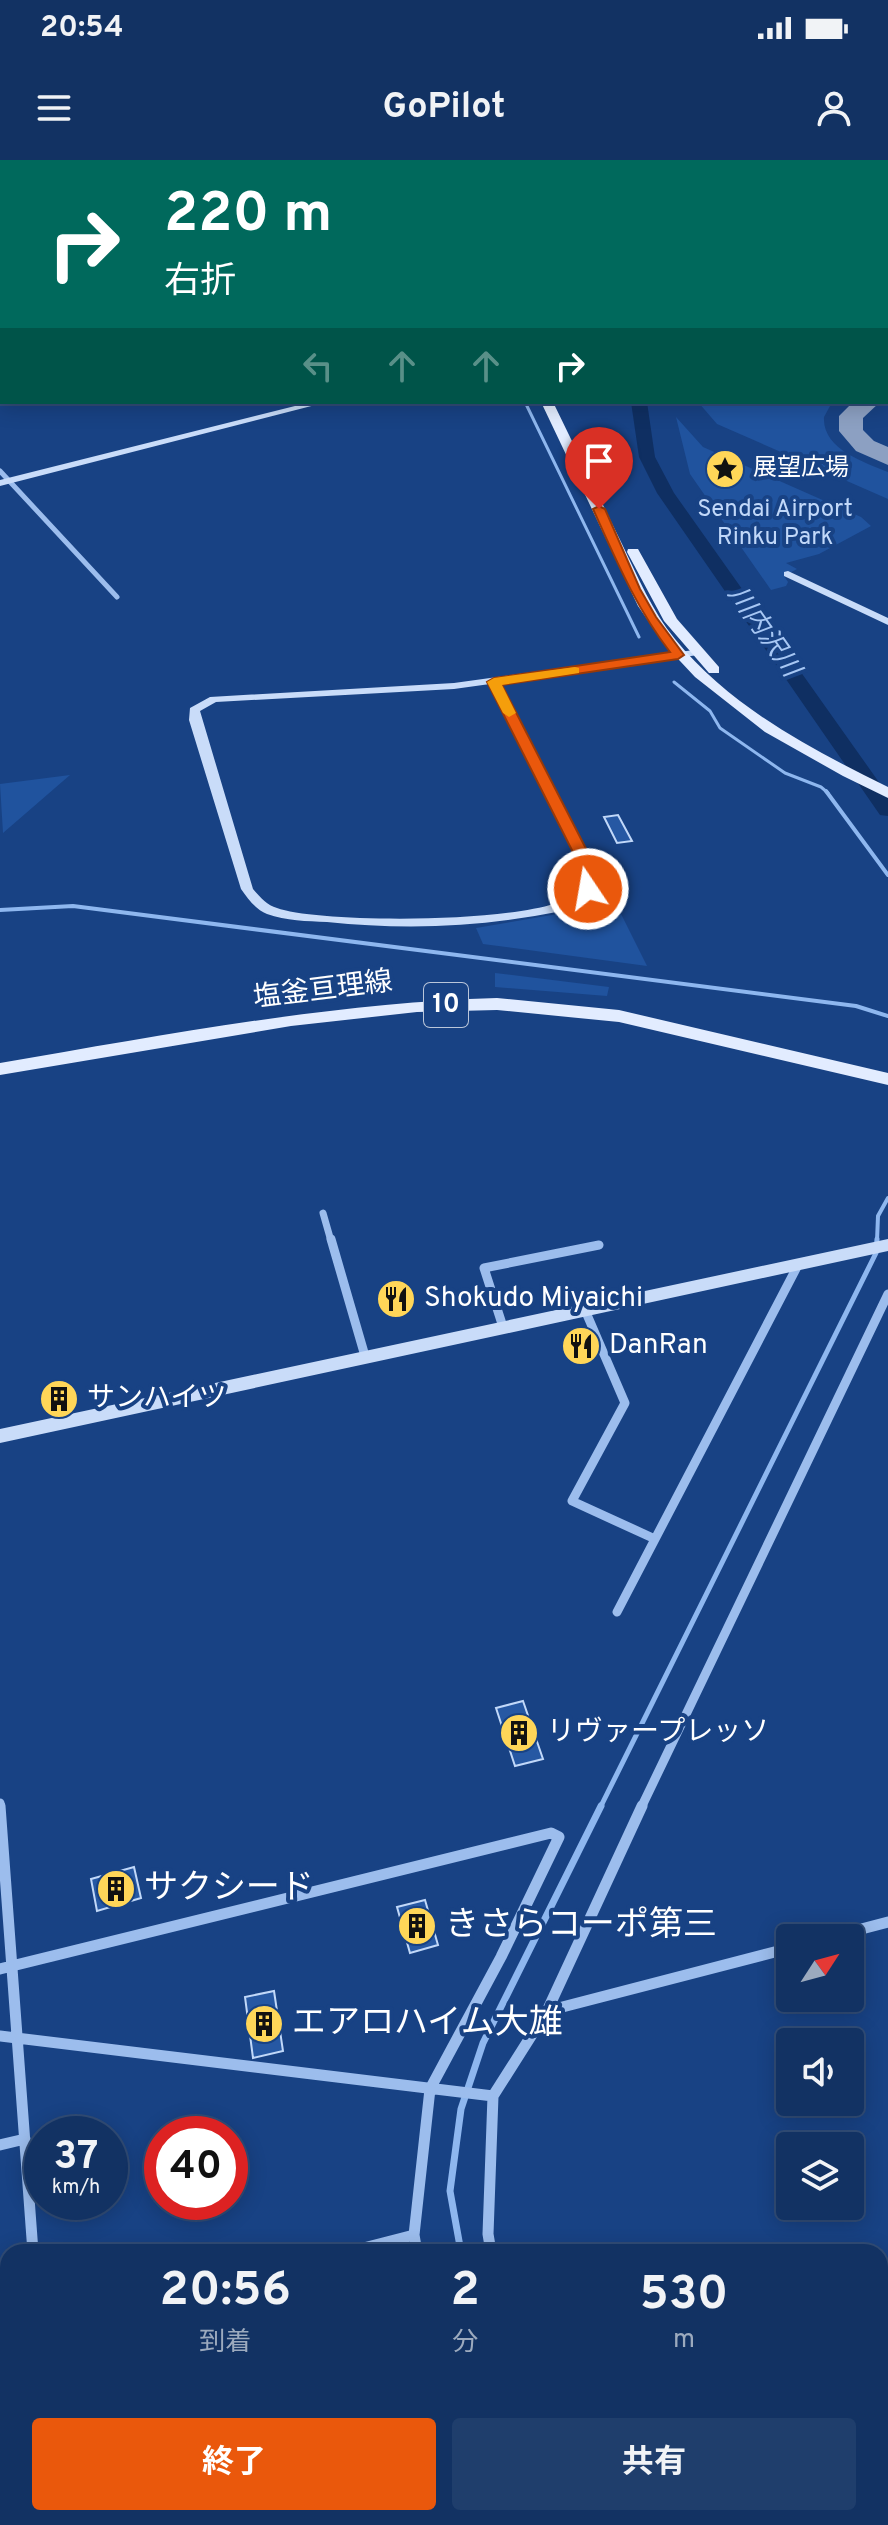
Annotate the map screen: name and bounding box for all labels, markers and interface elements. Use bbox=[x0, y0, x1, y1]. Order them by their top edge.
text: 20:54 bbox=[40, 10, 124, 47]
text: GoPilot bbox=[383, 85, 505, 131]
icon: menu bbox=[32, 86, 76, 130]
icon: person bbox=[812, 86, 856, 130]
text: 220 m bbox=[164, 181, 332, 251]
icon: right bbox=[32, 192, 136, 296]
text: 右折 bbox=[164, 260, 236, 306]
icon: left bbox=[296, 344, 340, 388]
icon: ahead bbox=[380, 344, 424, 388]
icon: ahead bbox=[464, 344, 508, 388]
icon: right bbox=[548, 344, 592, 388]
pin bbox=[565, 427, 633, 509]
icon: arrive bbox=[577, 439, 621, 483]
place icon: 展望広場 bbox=[704, 448, 746, 490]
place label: 展望広場 bbox=[753, 454, 849, 484]
park label: Sendai Airport Rinku Park bbox=[697, 495, 853, 553]
water label: 川内沢川 bbox=[720, 580, 808, 687]
position arrow bbox=[546, 847, 630, 931]
street label: 塩釜亘理線 bbox=[251, 965, 395, 1017]
road number: 10 bbox=[424, 983, 468, 1027]
restaurant icon: Shokudo Miyaichi bbox=[375, 1278, 417, 1320]
place label: Shokudo Miyaichi bbox=[424, 1281, 643, 1317]
restaurant icon: DanRan bbox=[560, 1325, 602, 1367]
place label: DanRan bbox=[609, 1328, 708, 1364]
building icon: サンハイツ bbox=[38, 1378, 80, 1420]
place label: サンハイツ bbox=[87, 1381, 226, 1417]
building icon: リヴァープレッソ bbox=[498, 1712, 540, 1754]
place label: リヴァープレッソ bbox=[547, 1715, 769, 1751]
building icon: サクシード bbox=[95, 1868, 137, 1910]
place label: サクシード bbox=[144, 1868, 314, 1911]
building icon: きさらコーポ第三 bbox=[396, 1905, 438, 1947]
place label: きさらコーポ第三 bbox=[445, 1905, 717, 1948]
north arrow bbox=[776, 1924, 864, 2012]
map controls bbox=[776, 1924, 864, 2220]
building icon: エアロハイム大雄 bbox=[243, 2003, 285, 2045]
place label: エアロハイム大雄 bbox=[292, 2003, 563, 2046]
button: sound bbox=[776, 2028, 864, 2116]
speed limit sign: 40 bbox=[144, 2116, 248, 2220]
button: layers bbox=[776, 2132, 864, 2220]
text: 37 bbox=[54, 2133, 98, 2183]
text: km/h bbox=[52, 2175, 100, 2201]
text: 20:56 bbox=[160, 2262, 291, 2322]
text: 2 bbox=[451, 2262, 480, 2322]
text: 530 bbox=[639, 2266, 728, 2326]
text: m bbox=[673, 2324, 695, 2357]
text: 到着 bbox=[199, 2327, 251, 2360]
text: 分 bbox=[452, 2327, 478, 2360]
button: 終了 bbox=[32, 2418, 436, 2510]
button: 共有 bbox=[452, 2418, 856, 2510]

